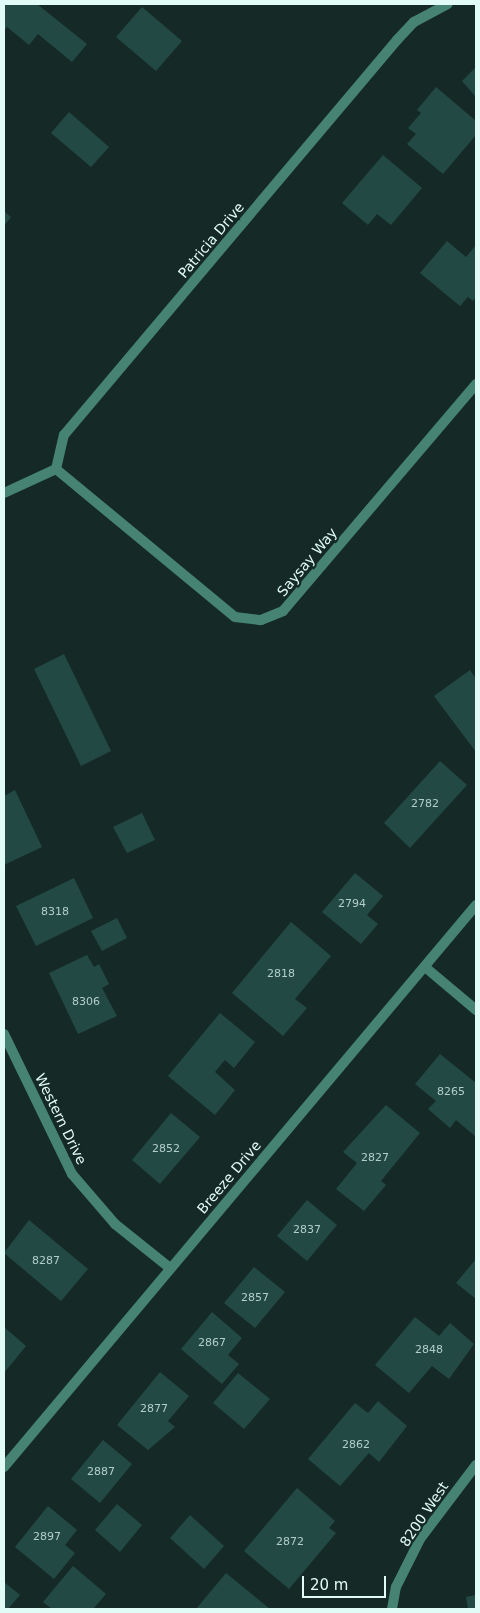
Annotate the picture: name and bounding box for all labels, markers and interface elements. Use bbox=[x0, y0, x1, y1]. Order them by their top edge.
street label: Patricia Drive bbox=[175, 199, 247, 281]
street label: Saysay Way bbox=[274, 524, 340, 600]
house number: 2782 bbox=[411, 797, 439, 811]
house number: 2794 bbox=[338, 897, 366, 911]
house number: 8318 bbox=[41, 905, 69, 919]
house number: 2818 bbox=[267, 967, 295, 981]
house number: 8306 bbox=[72, 995, 100, 1009]
street label: Western Drive bbox=[32, 1071, 90, 1167]
house number: 8265 bbox=[437, 1085, 465, 1099]
street label: Breeze Drive bbox=[194, 1137, 264, 1217]
house number: 2852 bbox=[152, 1142, 180, 1156]
house number: 2827 bbox=[361, 1151, 389, 1165]
house number: 2837 bbox=[293, 1223, 321, 1237]
house number: 8287 bbox=[32, 1254, 60, 1268]
house number: 2857 bbox=[241, 1291, 269, 1305]
house number: 2867 bbox=[198, 1336, 226, 1350]
house number: 2848 bbox=[415, 1343, 443, 1357]
house number: 2877 bbox=[140, 1402, 168, 1416]
house number: 2862 bbox=[342, 1438, 370, 1452]
house number: 2887 bbox=[87, 1465, 115, 1479]
street label: 8200 West bbox=[396, 1478, 452, 1550]
house number: 2897 bbox=[33, 1530, 61, 1544]
house number: 2872 bbox=[276, 1535, 304, 1549]
scale bar bbox=[305, 1566, 389, 1598]
text: 20 m bbox=[310, 1576, 348, 1594]

